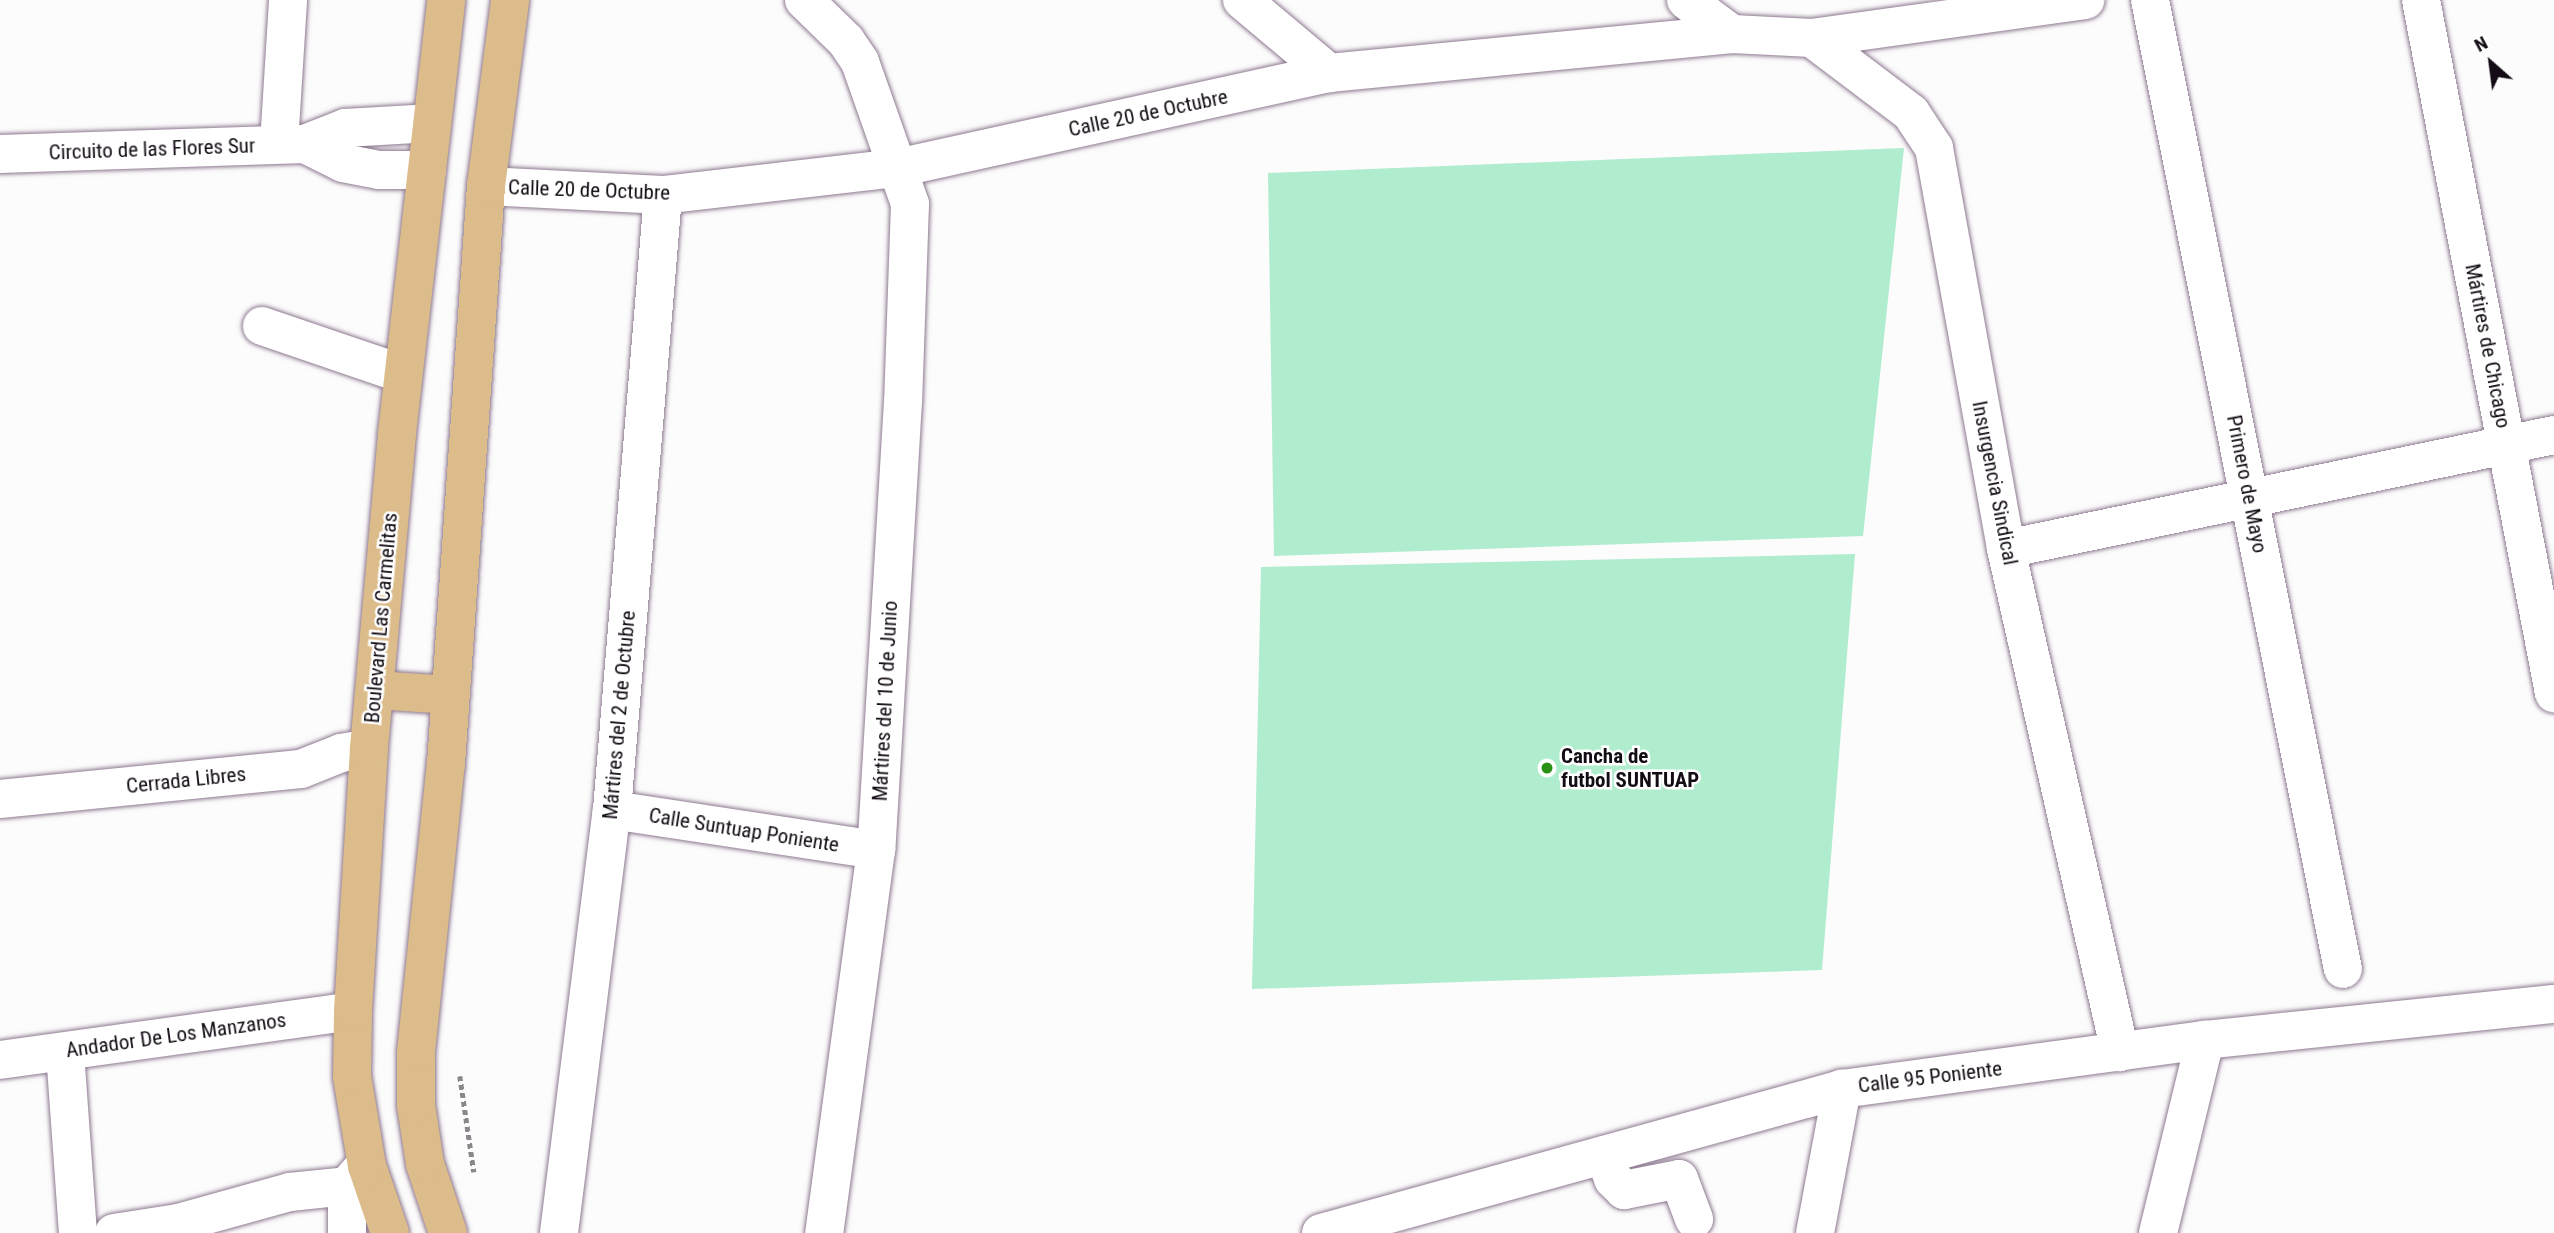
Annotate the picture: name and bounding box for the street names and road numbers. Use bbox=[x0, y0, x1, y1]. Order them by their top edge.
street label: Calle 20 de Octubre bbox=[1066, 84, 1230, 142]
street label: Circuito de las Flores Sur bbox=[48, 133, 256, 165]
street label: Calle 20 de Octubre bbox=[508, 175, 670, 205]
street label: Mártires de Chicago bbox=[2460, 262, 2516, 430]
street label: Insurgencia Sindical bbox=[1967, 399, 2023, 567]
street label: Primero de Mayo bbox=[2221, 413, 2273, 555]
street label: Boulevard Las Carmelitas bbox=[359, 512, 403, 724]
street label: Mártires del 10 de Junio bbox=[867, 600, 903, 802]
street label: Mártires del 2 de Octubre bbox=[597, 610, 641, 820]
street label: Cerrada Libres bbox=[125, 761, 247, 799]
street label: Calle Suntuap Poniente bbox=[647, 803, 841, 857]
street label: Andador De Los Manzanos bbox=[64, 1007, 288, 1063]
street label: Calle 95 Poniente bbox=[1857, 1056, 2003, 1098]

